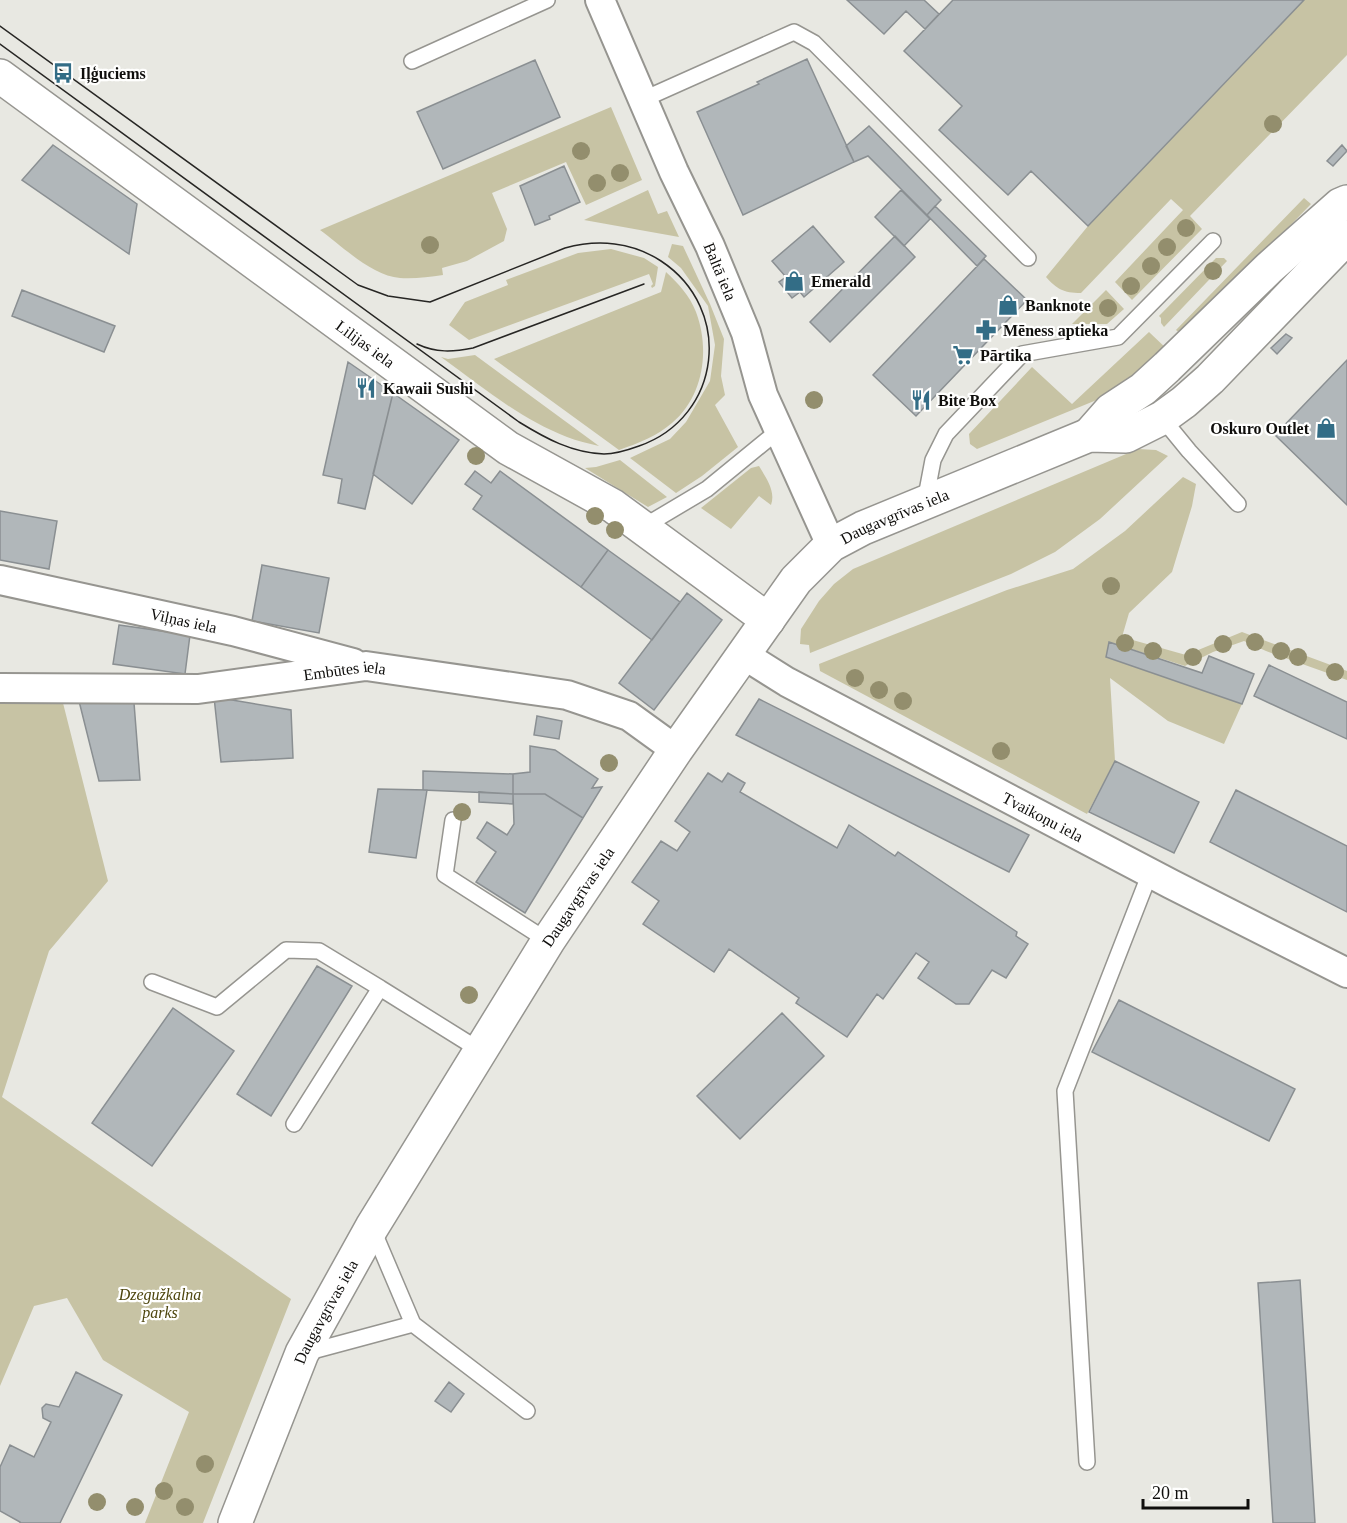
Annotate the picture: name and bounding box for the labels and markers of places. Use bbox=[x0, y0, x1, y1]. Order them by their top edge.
bus stop icon: Iļģuciems bbox=[51, 61, 75, 85]
place label: Iļģuciems bbox=[80, 65, 146, 84]
shop icon: Emerald bbox=[782, 269, 806, 293]
place label: Emerald bbox=[811, 273, 871, 290]
shop icon: Banknote bbox=[996, 293, 1020, 317]
place label: Banknote bbox=[1025, 297, 1091, 314]
pharmacy icon: Mēness aptieka bbox=[974, 318, 998, 342]
place label: Mēness aptieka bbox=[1003, 322, 1108, 340]
supermarket icon: Pārtika bbox=[951, 343, 975, 367]
place label: Pārtika bbox=[980, 347, 1032, 364]
restaurant icon: Kawaii Sushi bbox=[354, 376, 378, 400]
place label: Kawaii Sushi bbox=[383, 380, 474, 397]
restaurant icon: Bite Box bbox=[909, 388, 933, 412]
place label: Bite Box bbox=[938, 392, 996, 409]
shop icon: Oskuro Outlet bbox=[1314, 416, 1338, 440]
place label: Oskuro Outlet bbox=[1210, 420, 1310, 437]

